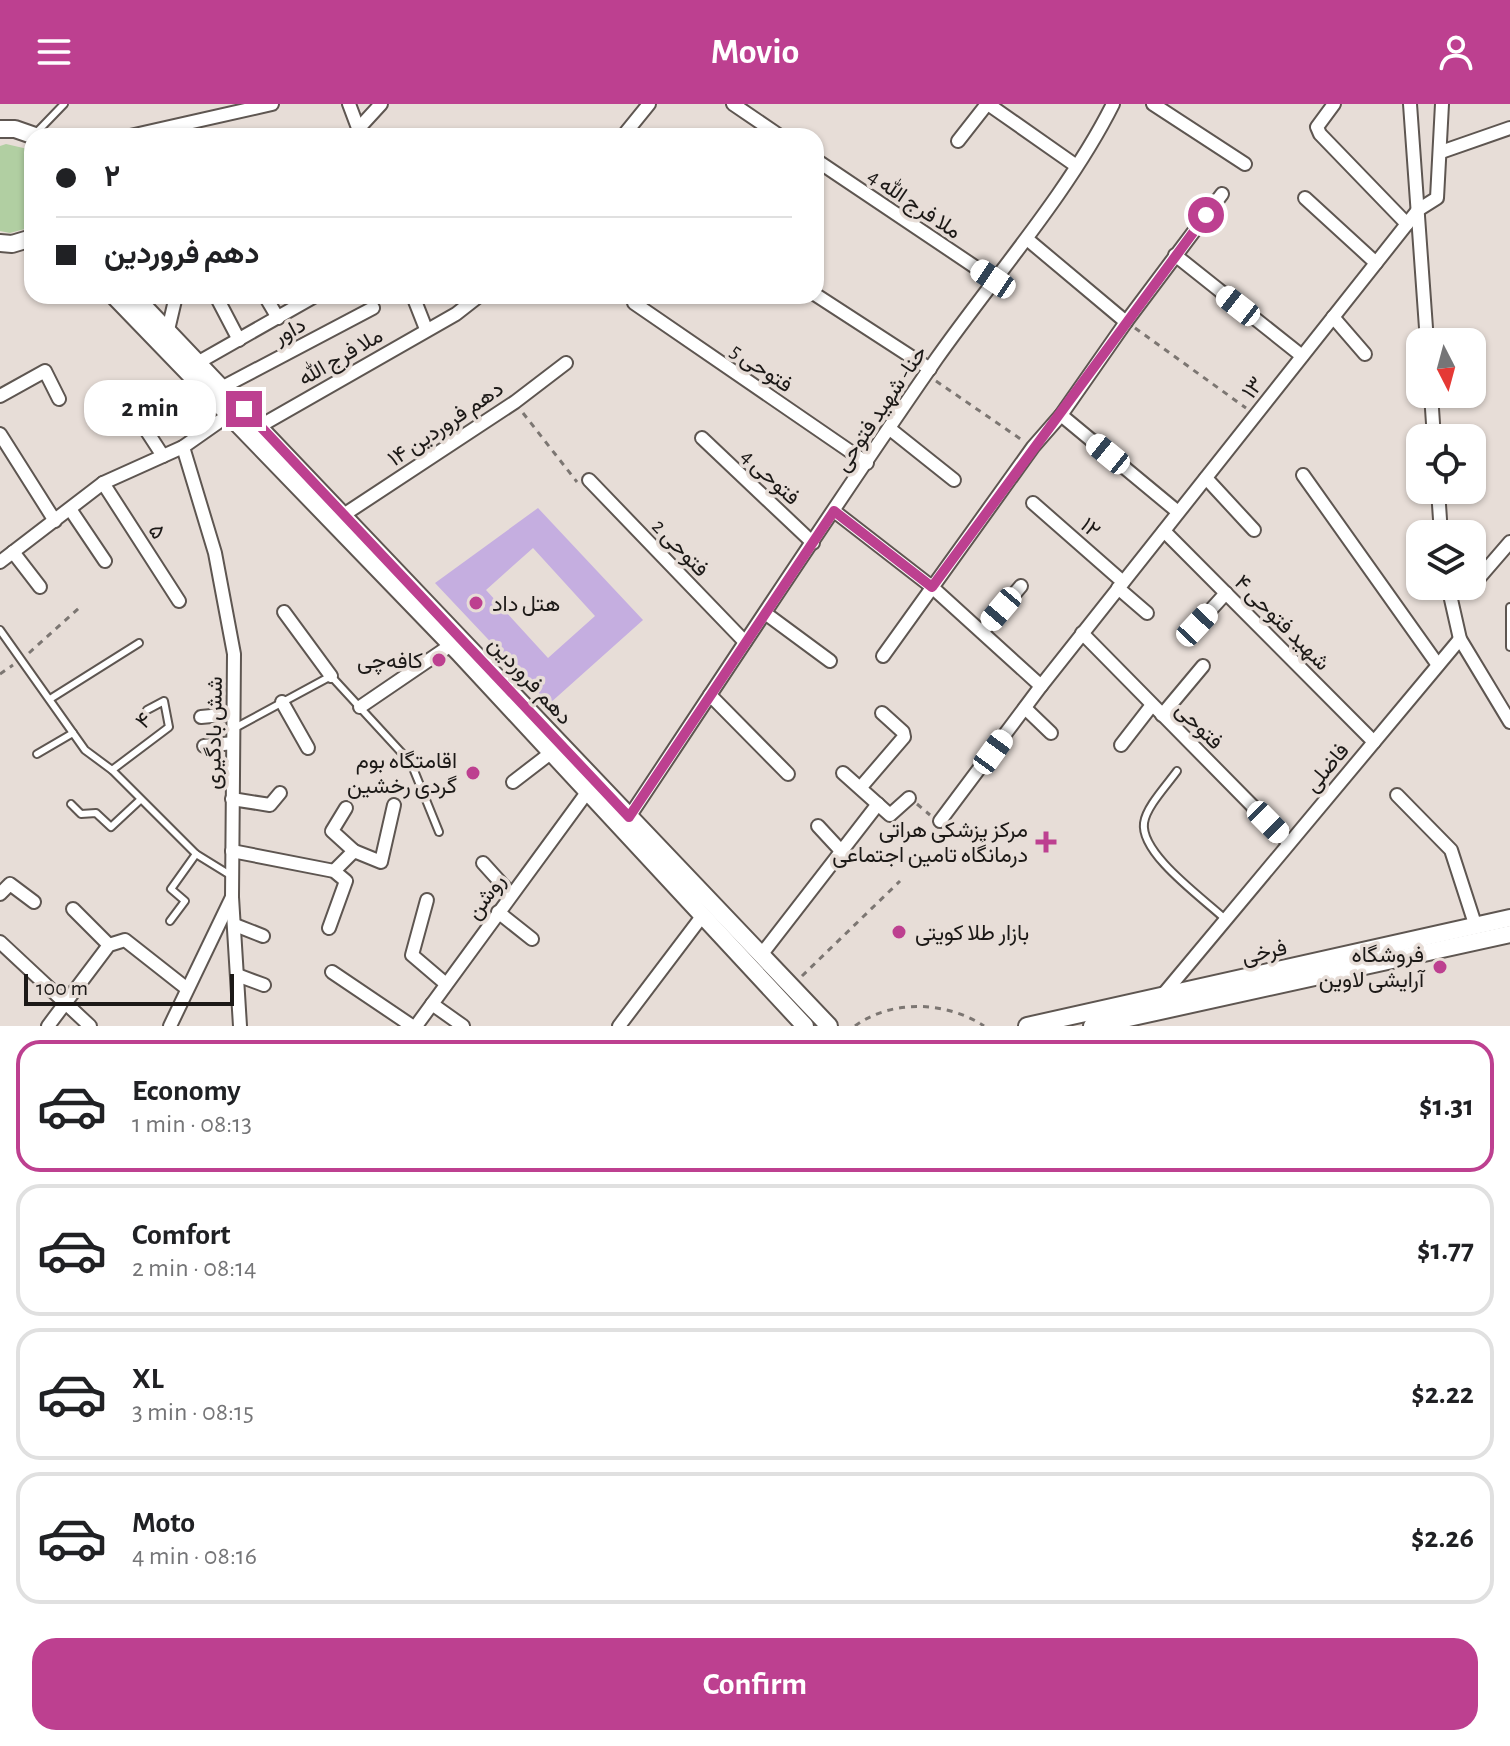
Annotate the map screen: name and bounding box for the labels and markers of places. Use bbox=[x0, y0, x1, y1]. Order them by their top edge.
place label: هتل داد bbox=[492, 593, 560, 616]
marker: هتل داد bbox=[467, 594, 485, 612]
place label: کافه‌چی bbox=[357, 650, 423, 675]
marker: کافه‌چی bbox=[430, 651, 448, 669]
place label: اقامتگاه بوم گردی رخشین bbox=[347, 750, 457, 799]
marker: اقامتگاه بوم گردی رخشین bbox=[464, 764, 482, 782]
place label: مرکز پزشکی هراتی درمانگاه تامین اجتماعی bbox=[832, 819, 1028, 868]
marker: مرکز پزشکی هراتی درمانگاه تامین اجتماعی bbox=[1035, 831, 1057, 853]
place label: بازار طلا کویتی bbox=[915, 922, 1029, 946]
marker: بازار طلا کویتی bbox=[890, 923, 908, 941]
place label: فروشگاه آرایشی لاوین bbox=[1319, 944, 1426, 993]
marker: فروشگاه آرایشی لاوین bbox=[1431, 958, 1449, 976]

